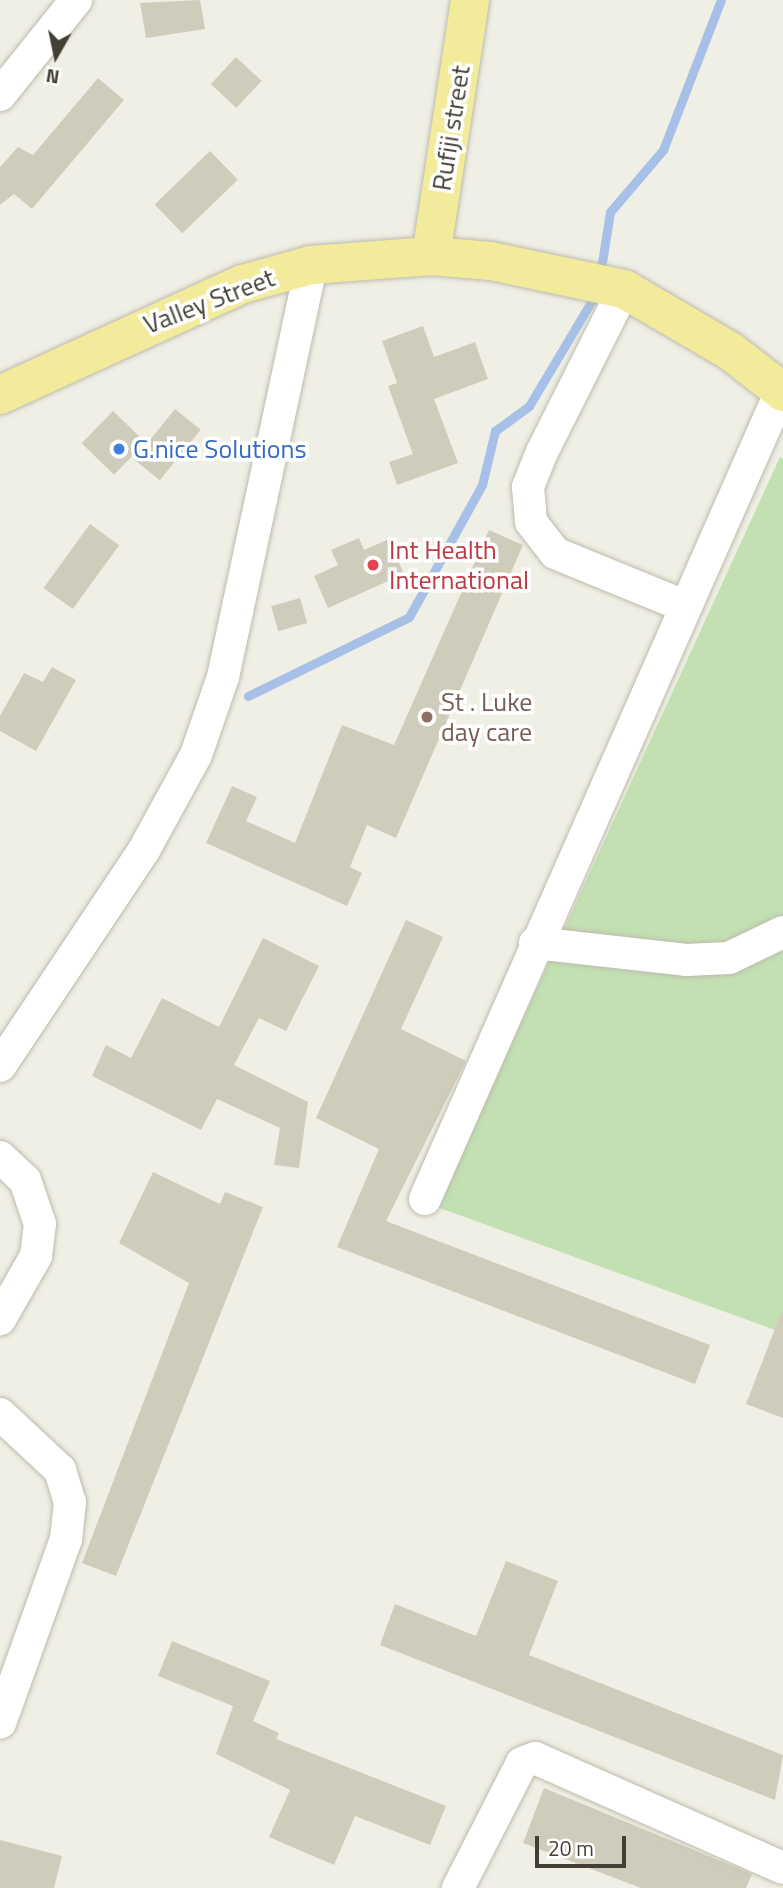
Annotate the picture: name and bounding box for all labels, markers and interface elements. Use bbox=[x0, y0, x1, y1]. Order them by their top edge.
north arrow bbox=[21, 21, 91, 91]
text: N bbox=[44, 62, 61, 93]
street label: Rufiji street bbox=[426, 63, 476, 193]
street label: Valley Street bbox=[139, 262, 279, 340]
place label: G.nice Solutions bbox=[133, 433, 307, 465]
marker: G.nice Solutions bbox=[111, 441, 127, 457]
place label: Int Health International bbox=[389, 534, 529, 596]
marker: Int Health International bbox=[363, 555, 383, 575]
place label: St . Luke day care bbox=[441, 686, 532, 748]
marker: St . Luke day care bbox=[419, 709, 435, 725]
scale bar bbox=[538, 1822, 629, 1866]
text: 20 m bbox=[548, 1832, 594, 1864]

